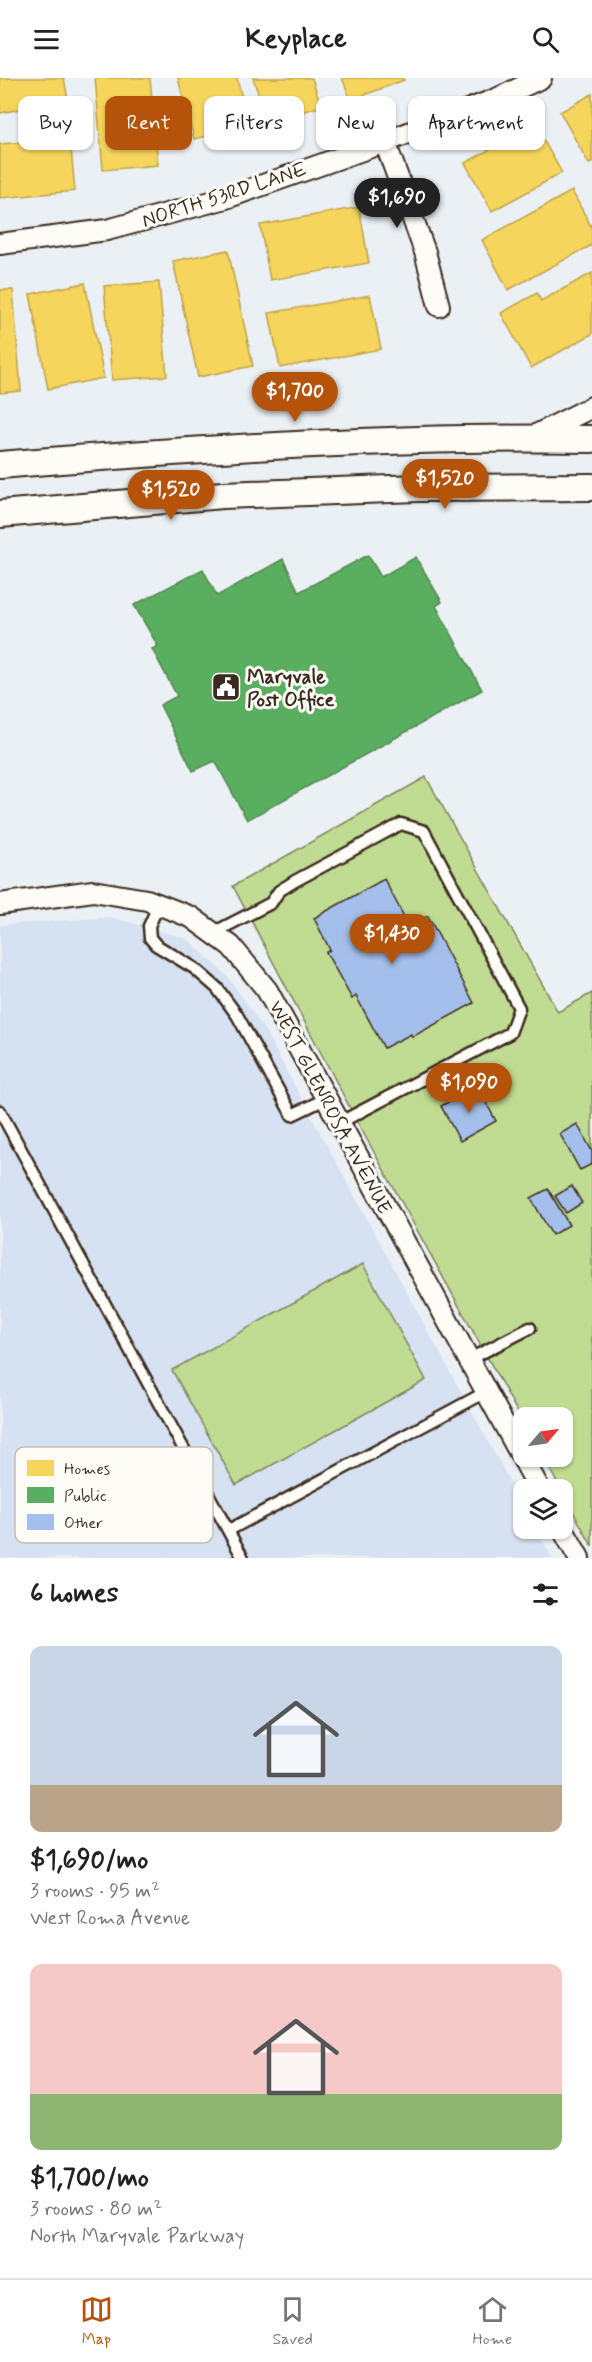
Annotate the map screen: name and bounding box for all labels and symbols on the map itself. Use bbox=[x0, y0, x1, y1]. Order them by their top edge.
street label: NORTH 53RD LANE bbox=[139, 156, 310, 235]
pin: $1,690 bbox=[348, 178, 446, 229]
pin: $1,700 bbox=[246, 372, 344, 423]
pin: $1,520 bbox=[396, 459, 494, 510]
pin: $1,520 bbox=[122, 470, 220, 521]
place label: Maryvale Post Office bbox=[247, 664, 334, 714]
public building icon: Maryvale Post Office bbox=[210, 671, 242, 703]
pin: $1,430 bbox=[343, 914, 441, 965]
street label: WEST GLENROSA AVENUE bbox=[262, 996, 398, 1219]
pin: $1,090 bbox=[420, 1063, 518, 1114]
north arrow bbox=[513, 1407, 573, 1467]
legend bbox=[15, 1447, 213, 1543]
text: Homes bbox=[64, 1459, 110, 1480]
text: Public bbox=[64, 1486, 107, 1507]
text: Other bbox=[64, 1513, 103, 1534]

